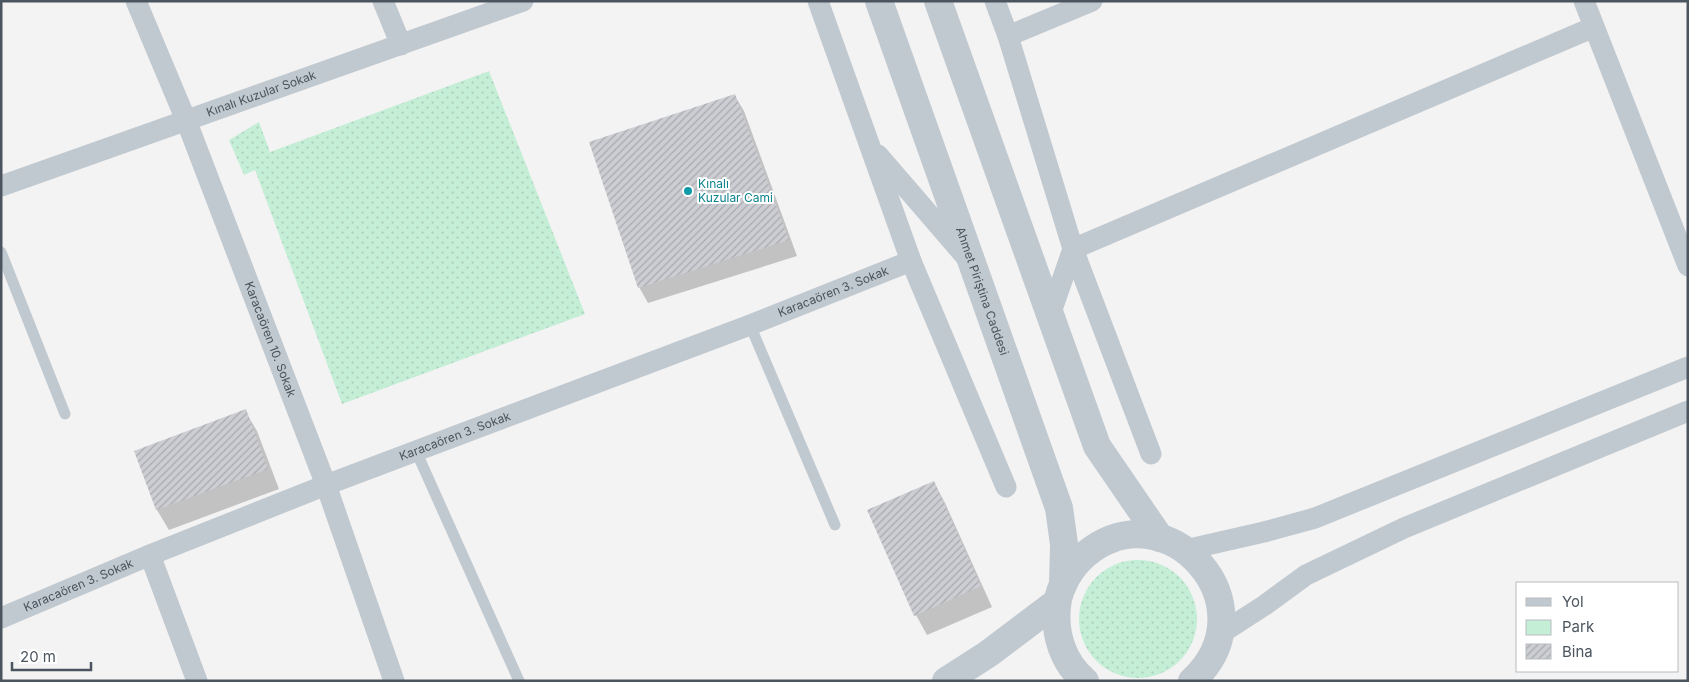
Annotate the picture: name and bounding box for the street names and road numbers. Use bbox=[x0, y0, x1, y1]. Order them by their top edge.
street label: Kınalı Kuzular Sokak bbox=[204, 67, 318, 120]
street label: Ahmet Piriştina Caddesi bbox=[953, 225, 1012, 357]
street label: Karacaören 3. Sokak bbox=[776, 263, 891, 320]
street label: Karacaören 10. Sokak bbox=[242, 279, 300, 399]
street label: Karacaören 3. Sokak bbox=[397, 408, 513, 464]
street label: Karacaören 3. Sokak bbox=[21, 555, 136, 615]

